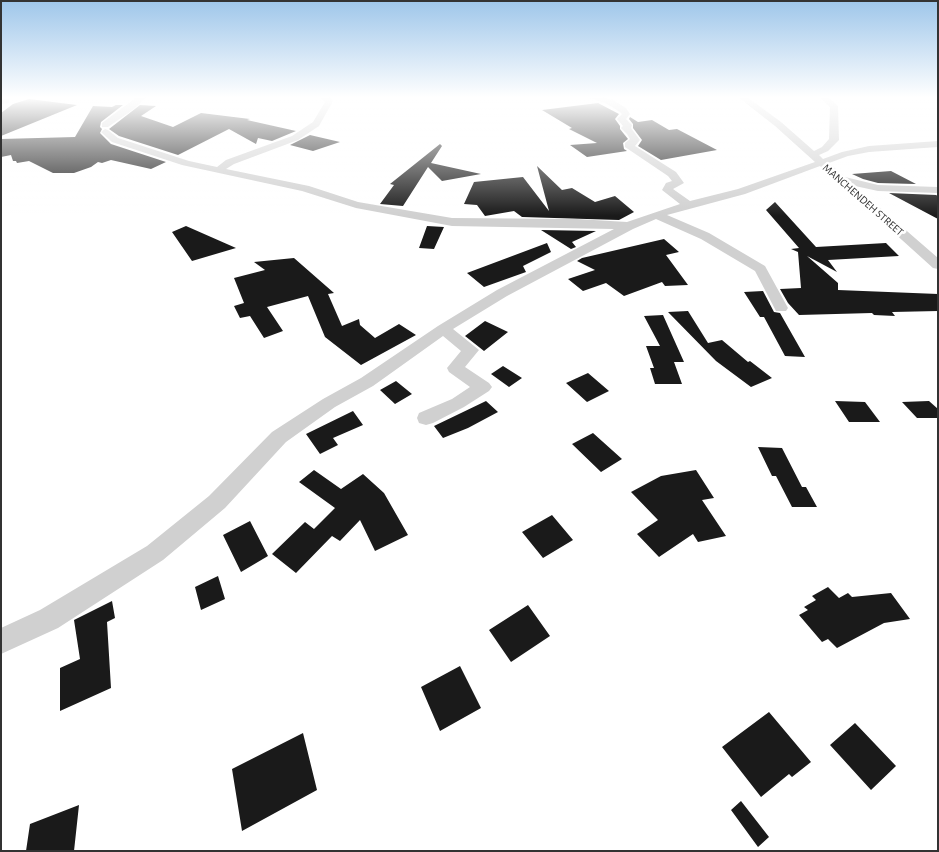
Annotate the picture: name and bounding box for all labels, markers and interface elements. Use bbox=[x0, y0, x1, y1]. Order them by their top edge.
street label: MANCHENDEH STREET bbox=[820, 161, 906, 239]

